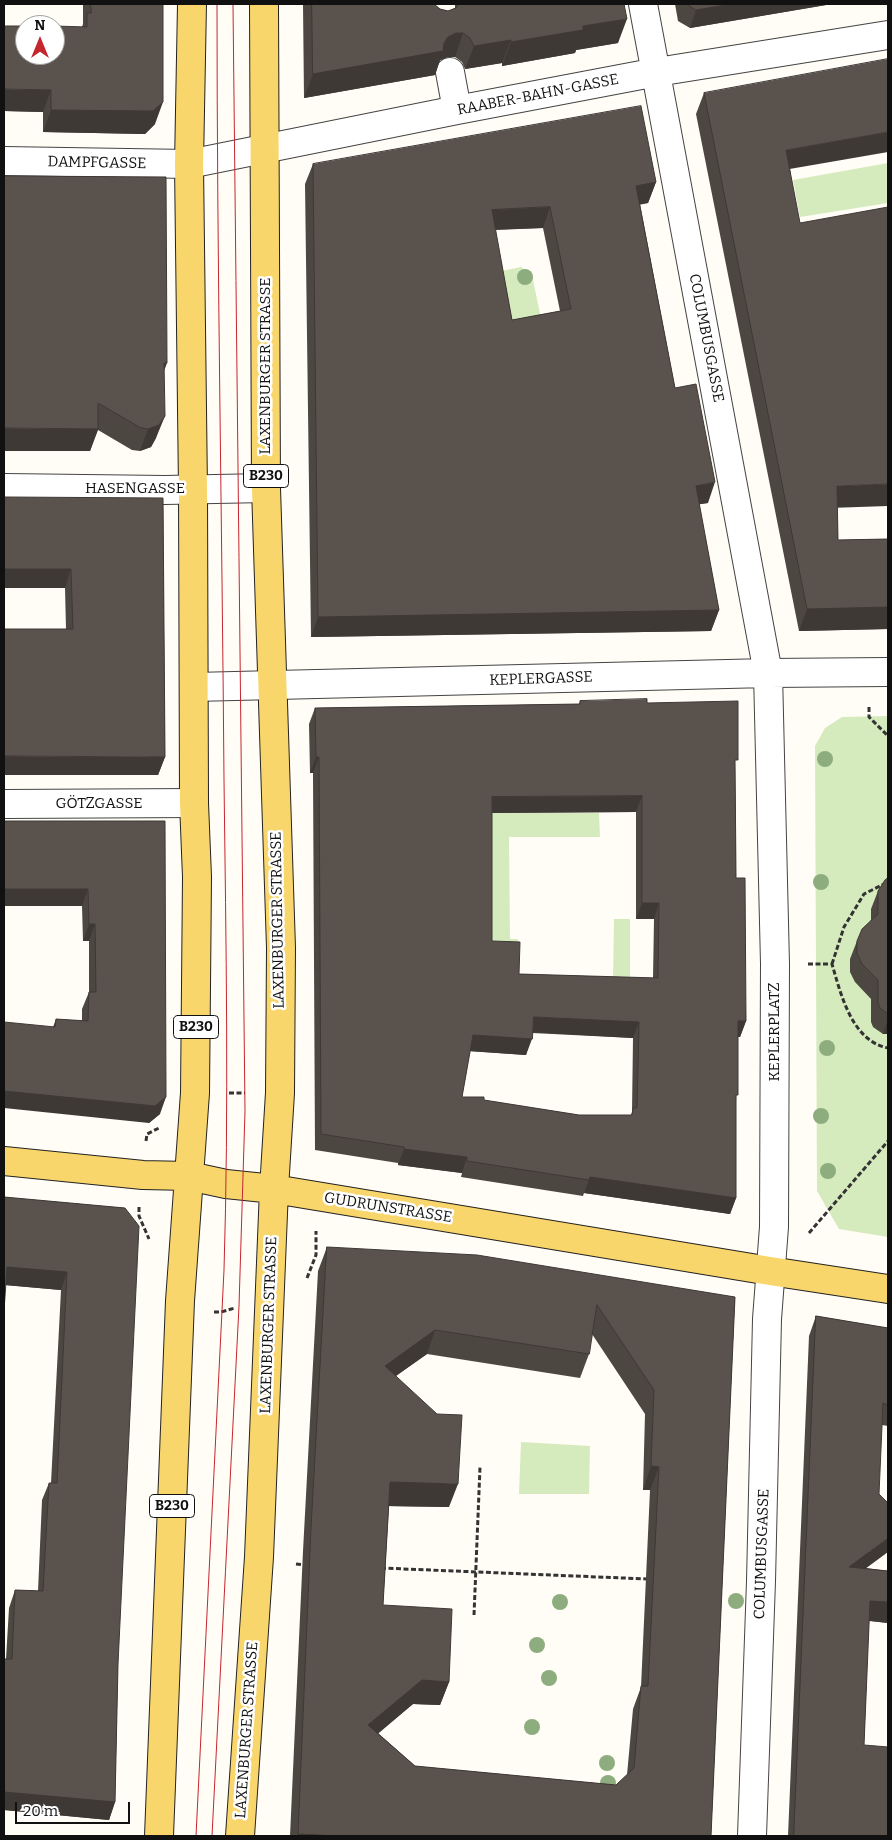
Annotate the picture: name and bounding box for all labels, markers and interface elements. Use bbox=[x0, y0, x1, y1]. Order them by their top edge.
north arrow bbox=[15, 15, 65, 65]
text: N bbox=[35, 17, 45, 34]
street label: RAABER-BAHN-GASSE bbox=[456, 71, 620, 119]
street label: DAMPFGASSE bbox=[47, 153, 147, 173]
street label: COLUMBUSGASSE bbox=[685, 272, 727, 404]
street label: LAXENBURGER STRASSE bbox=[257, 277, 275, 455]
road number: B230 bbox=[244, 464, 288, 488]
street label: HASENGASSE bbox=[85, 480, 185, 498]
street label: KEPLERGASSE bbox=[489, 668, 593, 690]
street label: GÖTZGASSE bbox=[55, 795, 143, 813]
street label: LAXENBURGER STRASSE bbox=[267, 831, 289, 1009]
street label: KEPLERPLATZ bbox=[766, 982, 784, 1082]
road number: B230 bbox=[174, 1016, 218, 1038]
street label: GUDRUNSTRASSE bbox=[323, 1189, 453, 1227]
street label: LAXENBURGER STRASSE bbox=[257, 1236, 281, 1414]
street label: COLUMBUSGASSE bbox=[751, 1488, 773, 1620]
road number: B230 bbox=[150, 1494, 194, 1518]
street label: LAXENBURGER STRASSE bbox=[232, 1641, 262, 1819]
scale bar bbox=[18, 1792, 132, 1824]
text: 20 m bbox=[23, 1802, 58, 1820]

